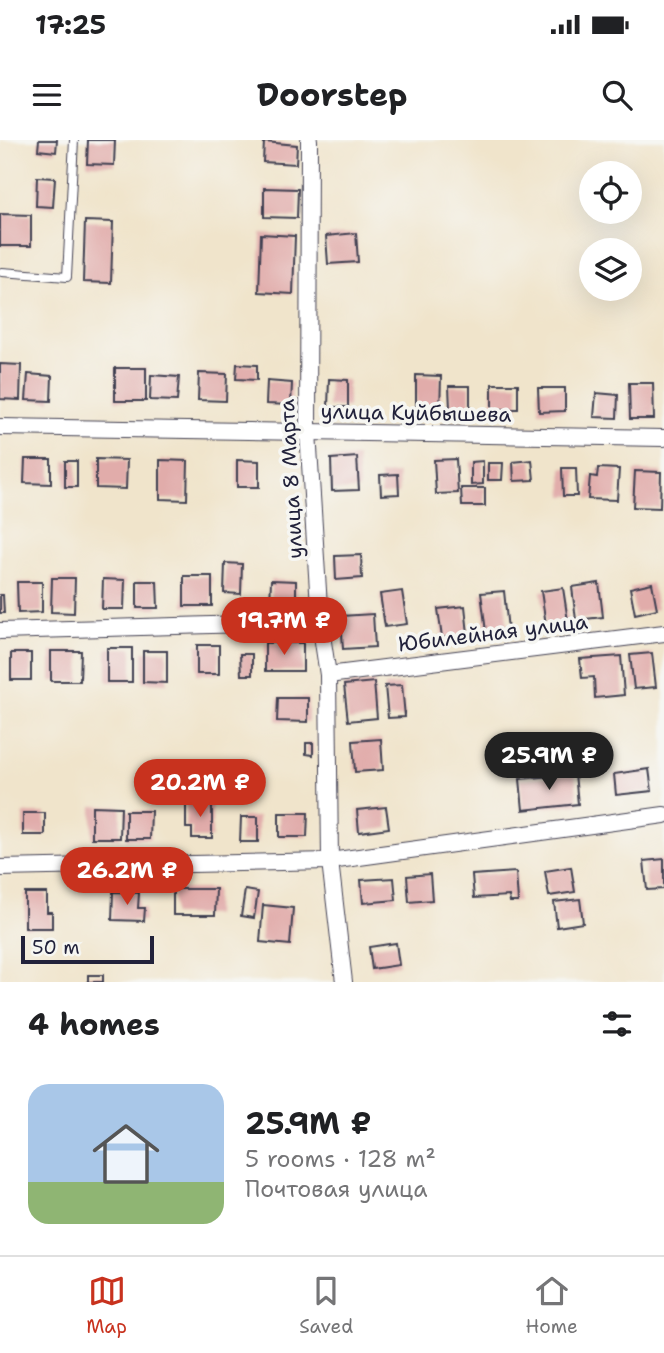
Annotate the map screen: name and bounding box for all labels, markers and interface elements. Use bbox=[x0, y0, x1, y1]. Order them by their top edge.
text: 17:25 bbox=[35, 7, 106, 42]
text: Doorstep bbox=[257, 73, 407, 116]
icon: menu bbox=[28, 76, 66, 114]
icon: search bbox=[598, 76, 636, 114]
map controls bbox=[579, 161, 642, 301]
button: locate bbox=[579, 161, 642, 224]
button: layers bbox=[579, 238, 642, 301]
street label: улица Куйбышева bbox=[320, 397, 512, 429]
street label: улица 8 Марта bbox=[273, 398, 309, 560]
pin: 19.7M ₽ bbox=[219, 598, 349, 657]
text: 19.7M ₽ bbox=[237, 605, 331, 635]
street label: Юбилейная улица bbox=[397, 607, 589, 659]
pin: 25.9M ₽ bbox=[484, 732, 614, 792]
text: 25.9M ₽ bbox=[501, 740, 597, 770]
pin: 20.2M ₽ bbox=[135, 760, 265, 819]
text: 20.2M ₽ bbox=[150, 767, 250, 797]
pin: 26.2M ₽ bbox=[62, 848, 192, 907]
text: 26.2M ₽ bbox=[76, 855, 178, 885]
scale bar bbox=[21, 933, 154, 965]
text: 50 m bbox=[32, 935, 80, 960]
text: 4 homes bbox=[28, 1004, 160, 1045]
icon: filters bbox=[598, 1005, 636, 1043]
text: 25.9M ₽ bbox=[245, 1103, 371, 1144]
icon: home bbox=[84, 1112, 168, 1196]
text: 5 rooms · 128 m² bbox=[245, 1144, 436, 1174]
text: Почтовая улица bbox=[245, 1174, 428, 1204]
tab: Map bbox=[86, 1272, 127, 1339]
tab: Saved bbox=[299, 1272, 353, 1339]
tab: Home bbox=[526, 1272, 578, 1339]

